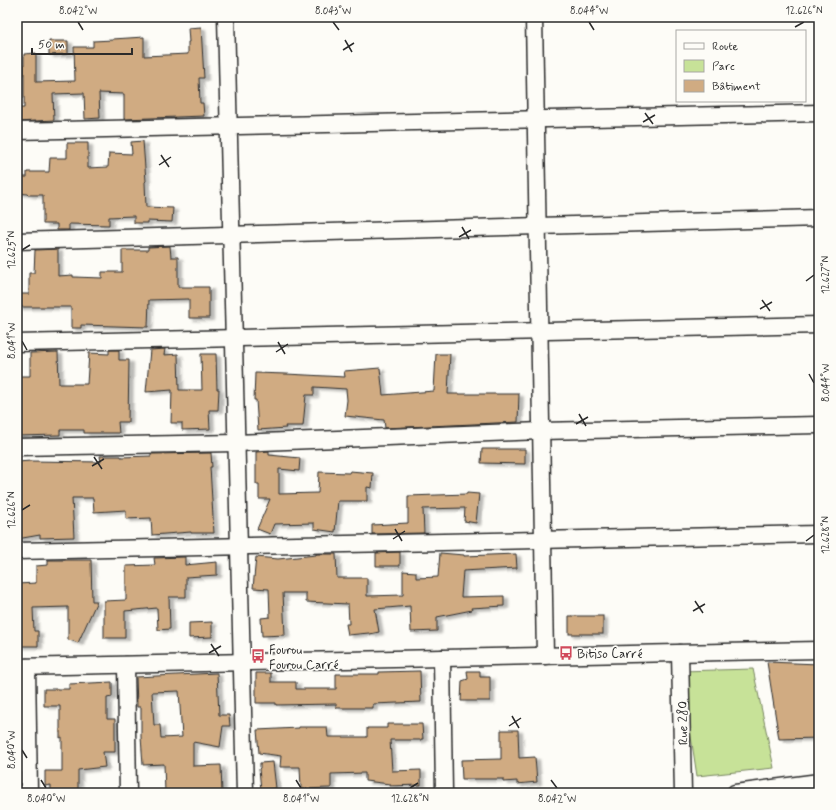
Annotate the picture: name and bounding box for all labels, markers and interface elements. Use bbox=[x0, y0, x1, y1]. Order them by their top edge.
text: 8.042°W bbox=[59, 4, 97, 18]
text: 8.043°W bbox=[315, 4, 351, 18]
text: 8.044°W bbox=[570, 4, 608, 18]
text: 12.626°N bbox=[785, 4, 823, 18]
scale bar bbox=[32, 30, 132, 56]
legend bbox=[676, 30, 806, 102]
text: 50 m bbox=[38, 37, 65, 53]
text: Route bbox=[712, 39, 738, 55]
text: Parc bbox=[712, 59, 735, 75]
text: Bâtiment bbox=[712, 79, 761, 95]
text: 12.625°N bbox=[5, 231, 19, 269]
text: 12.627°N bbox=[819, 256, 833, 294]
text: 8.041°W bbox=[5, 323, 19, 359]
text: 8.044°W bbox=[819, 364, 833, 402]
text: 12.626°N bbox=[5, 491, 19, 529]
text: 12.628°N bbox=[819, 516, 833, 554]
place label: Fourou Fourou Carré bbox=[269, 642, 339, 674]
bus stop icon: Bitiso Carré bbox=[558, 645, 574, 661]
place label: Bitiso Carré bbox=[577, 646, 643, 663]
bus stop icon: Fourou Fourou Carré bbox=[250, 648, 266, 664]
street label: Rue 280 bbox=[675, 701, 692, 745]
text: 8.040°W bbox=[5, 731, 19, 769]
text: 8.040°W bbox=[27, 792, 65, 806]
text: 8.041°W bbox=[283, 792, 319, 806]
text: 12.628°N bbox=[391, 792, 429, 806]
text: 8.042°W bbox=[538, 792, 576, 806]

